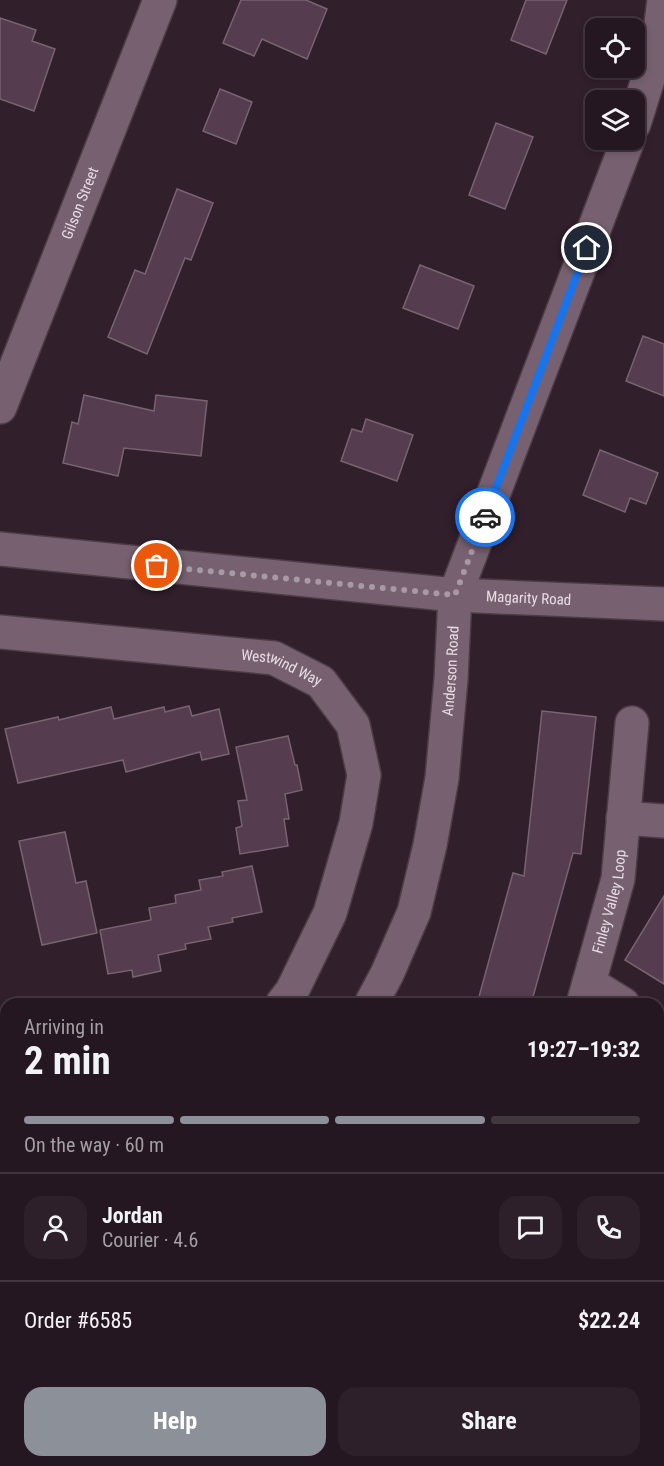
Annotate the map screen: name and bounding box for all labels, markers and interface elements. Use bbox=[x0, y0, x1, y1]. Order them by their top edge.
map controls bbox=[585, 18, 645, 150]
button: locate bbox=[585, 18, 645, 78]
button: layers bbox=[585, 90, 645, 150]
street label: Gilson Street bbox=[58, 164, 102, 242]
pin bbox=[561, 222, 612, 273]
icon: home bbox=[570, 231, 603, 264]
courier bbox=[455, 487, 515, 547]
icon: car bbox=[469, 501, 502, 534]
pin bbox=[131, 540, 182, 591]
icon: bag bbox=[140, 549, 173, 582]
street label: Magarity Road bbox=[486, 587, 572, 609]
street label: Anderson Road bbox=[439, 626, 463, 717]
street label: Westwind Way bbox=[240, 646, 325, 690]
street label: Finley Valley Loop bbox=[589, 849, 630, 956]
text: Arriving in bbox=[24, 1015, 104, 1039]
text: 19:27–19:32 bbox=[527, 1037, 640, 1062]
text: 2 min bbox=[24, 1038, 111, 1084]
text: On the way · 60 m bbox=[24, 1133, 164, 1157]
button: person bbox=[24, 1196, 87, 1259]
button: chat bbox=[499, 1196, 562, 1259]
button: phone bbox=[577, 1196, 640, 1259]
text: Jordan bbox=[102, 1203, 163, 1228]
text: Courier · 4.6 bbox=[102, 1228, 198, 1252]
text: Order #6585 bbox=[24, 1308, 132, 1333]
text: $22.24 bbox=[578, 1308, 640, 1333]
button: Help bbox=[24, 1387, 326, 1456]
button: Share bbox=[338, 1387, 640, 1456]

